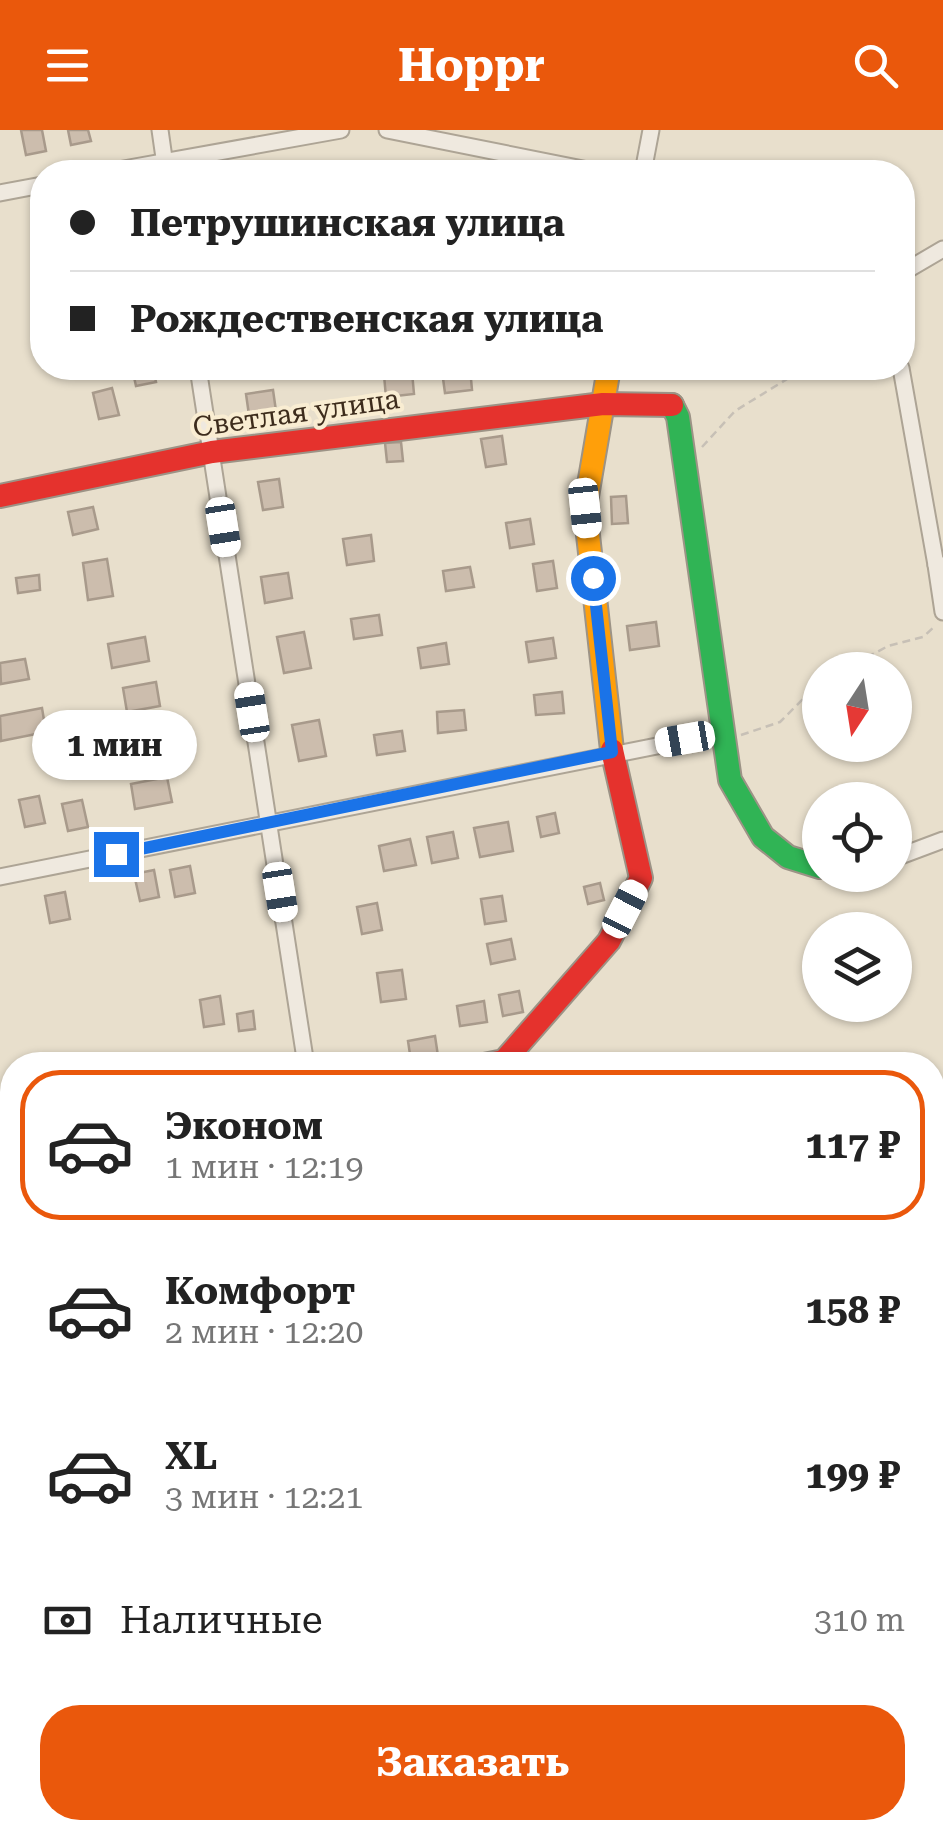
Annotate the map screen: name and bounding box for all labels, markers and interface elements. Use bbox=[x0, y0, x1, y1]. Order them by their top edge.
icon: menu bbox=[40, 38, 95, 93]
icon: search bbox=[848, 38, 903, 93]
text: Hoppr bbox=[398, 39, 545, 92]
text: Петрушинская улица bbox=[130, 201, 565, 245]
text: Рождественская улица bbox=[130, 297, 603, 341]
street label: Светлая улица bbox=[191, 382, 401, 444]
car bbox=[567, 477, 603, 539]
car bbox=[203, 495, 243, 559]
route start bbox=[571, 556, 616, 601]
north arrow bbox=[802, 652, 912, 762]
map controls bbox=[802, 652, 912, 1022]
car bbox=[232, 680, 272, 744]
callout: 1 мин bbox=[34, 709, 198, 779]
car bbox=[653, 719, 717, 759]
text: 1 мин bbox=[67, 726, 162, 764]
button: locate bbox=[802, 782, 912, 892]
route end bbox=[94, 832, 139, 877]
car bbox=[260, 860, 300, 924]
car bbox=[598, 875, 652, 943]
button: layers bbox=[802, 912, 912, 1022]
icon: car bbox=[45, 1100, 135, 1190]
text: Эконом bbox=[165, 1104, 323, 1148]
text: 117 ₽ bbox=[805, 1123, 900, 1167]
text: 1 мин · 12:19 bbox=[165, 1148, 363, 1186]
icon: car bbox=[45, 1265, 135, 1355]
text: Комфорт bbox=[165, 1269, 355, 1313]
text: 158 ₽ bbox=[805, 1288, 900, 1332]
text: 2 мин · 12:20 bbox=[165, 1313, 363, 1351]
icon: car bbox=[45, 1430, 135, 1520]
text: XL bbox=[165, 1434, 217, 1478]
text: 199 ₽ bbox=[805, 1453, 900, 1497]
text: 3 мин · 12:21 bbox=[165, 1478, 363, 1516]
icon: cash bbox=[40, 1593, 95, 1648]
text: Наличные bbox=[120, 1598, 323, 1642]
text: 310 m bbox=[814, 1601, 905, 1639]
button: Заказать bbox=[40, 1705, 905, 1820]

